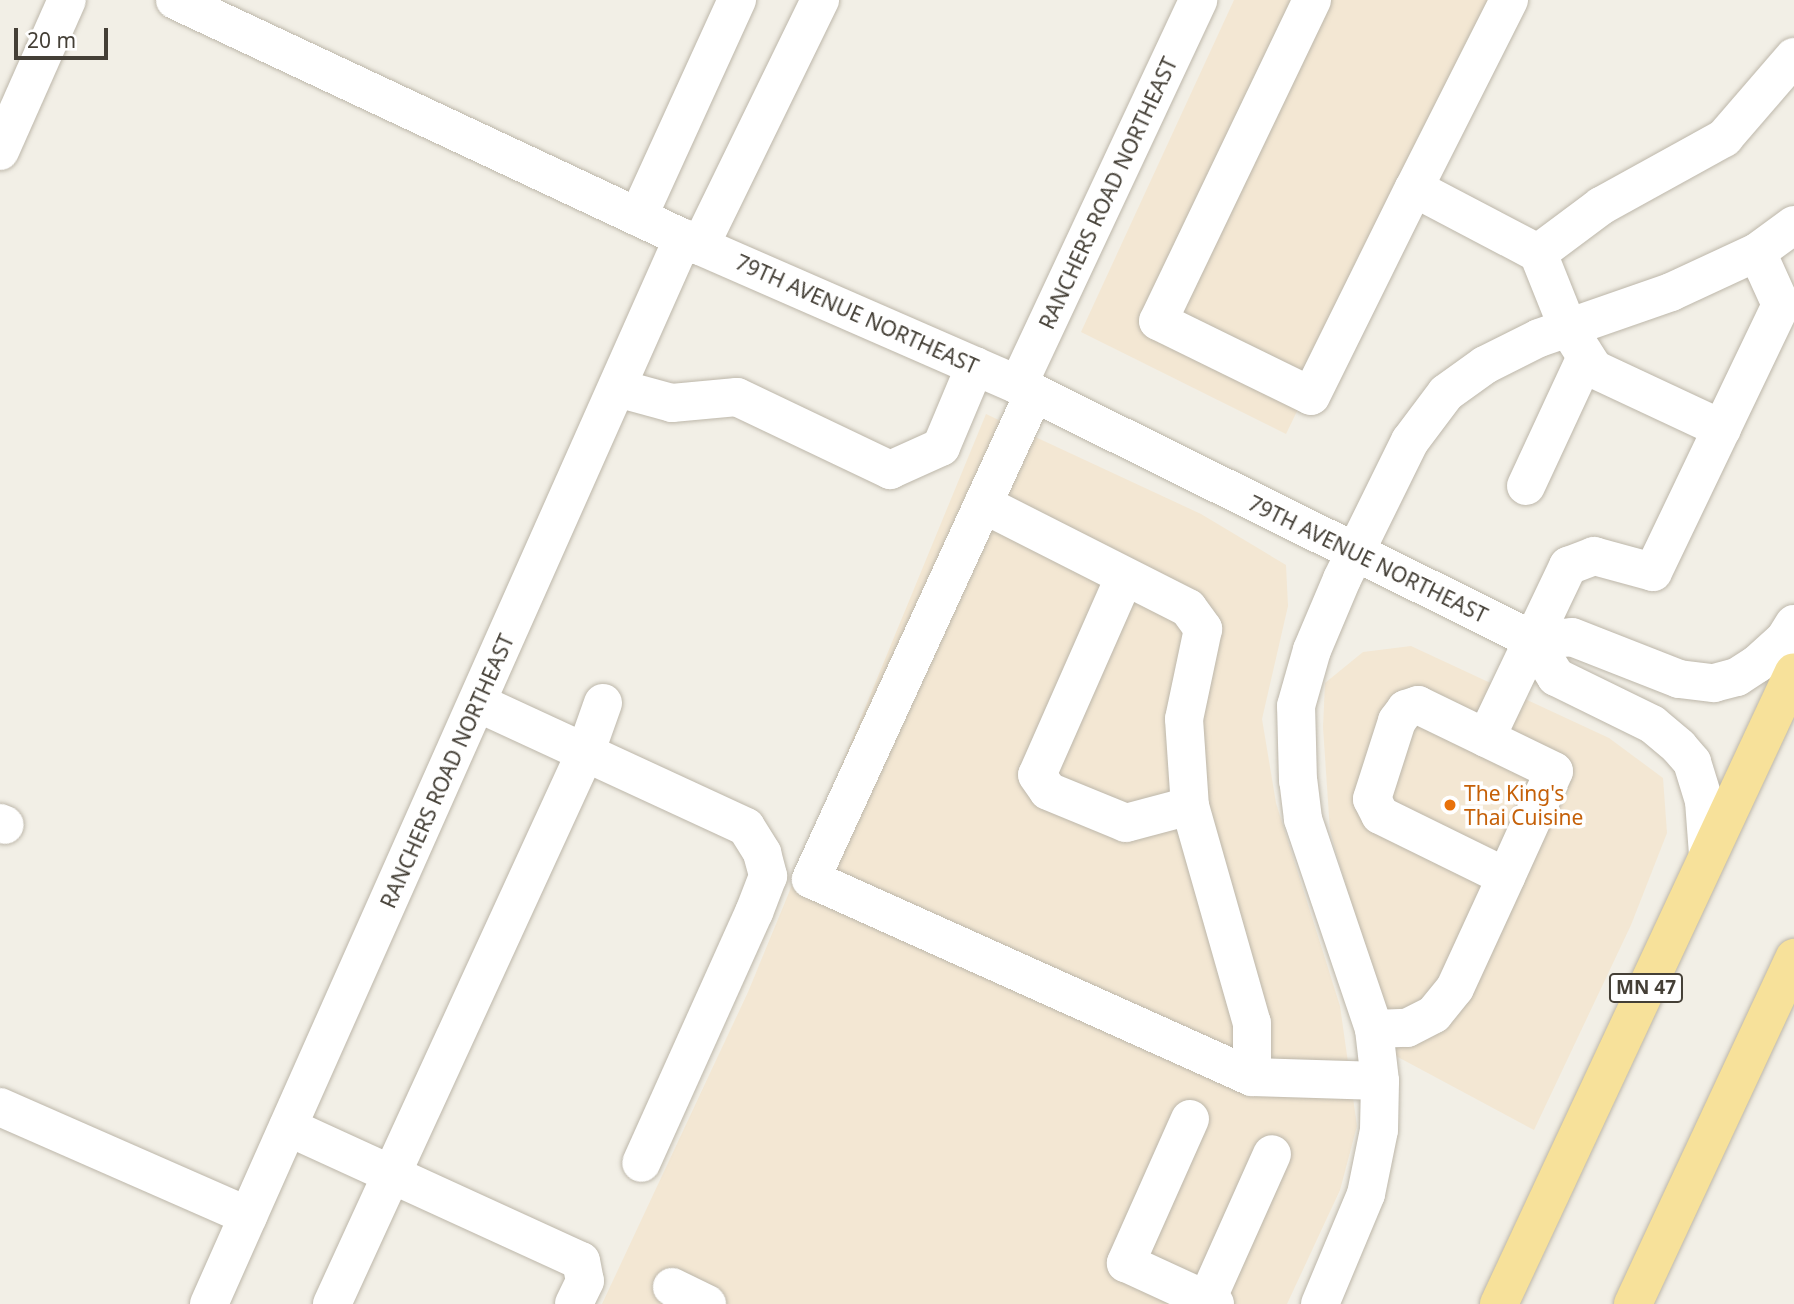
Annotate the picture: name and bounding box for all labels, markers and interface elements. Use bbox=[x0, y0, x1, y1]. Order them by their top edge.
scale bar bbox=[18, 14, 112, 58]
text: 20 m bbox=[27, 26, 76, 54]
street label: RANCHERS ROAD NORTHEAST bbox=[1034, 53, 1182, 333]
street label: 79TH AVENUE NORTHEAST bbox=[732, 249, 982, 379]
street label: 79TH AVENUE NORTHEAST bbox=[1244, 490, 1492, 628]
street label: RANCHERS ROAD NORTHEAST bbox=[375, 630, 519, 912]
place label: The King's Thai Cuisine bbox=[1464, 780, 1583, 830]
marker: The King's Thai Cuisine bbox=[1442, 797, 1458, 813]
road number: MN 47 bbox=[1608, 972, 1684, 1004]

